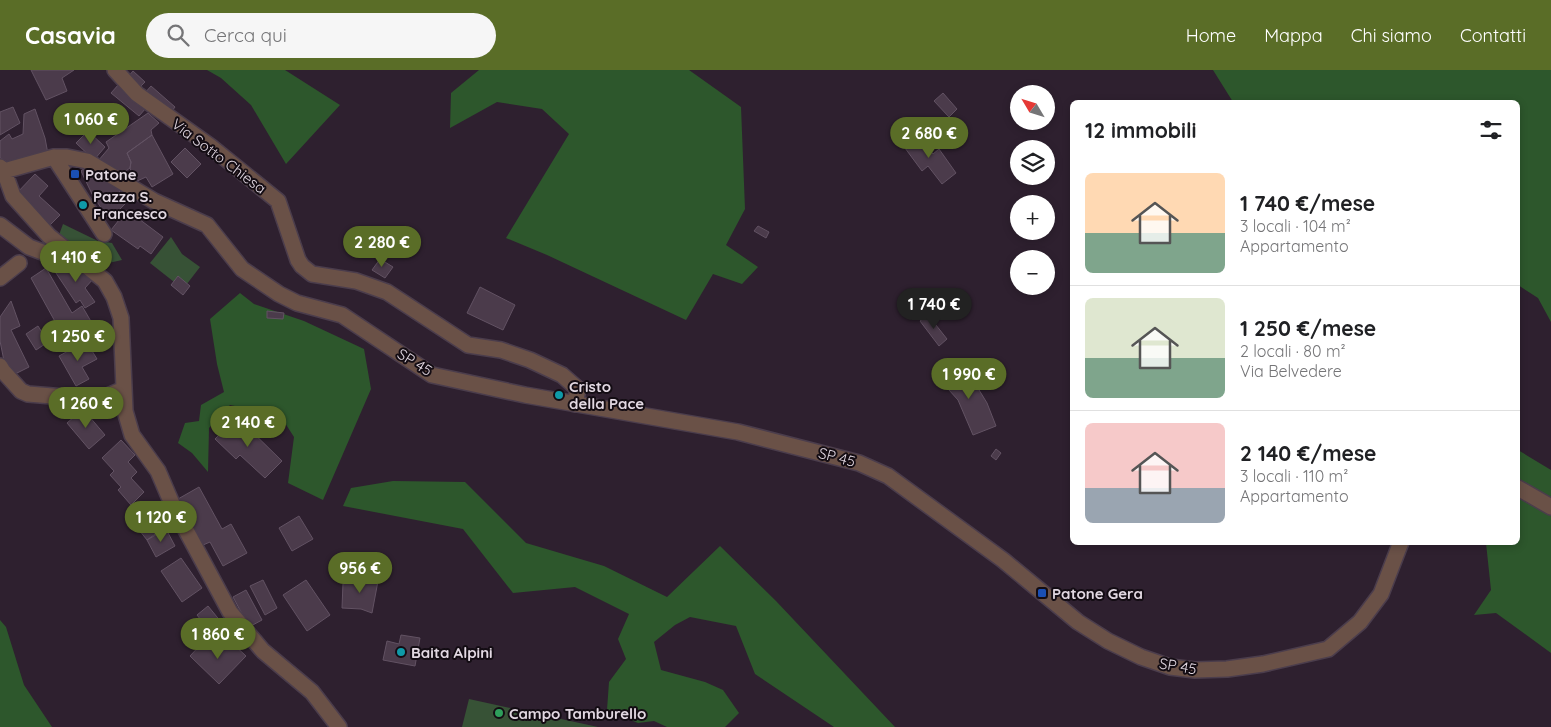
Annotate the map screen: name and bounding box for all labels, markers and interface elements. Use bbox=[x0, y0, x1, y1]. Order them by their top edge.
search box bbox=[146, 13, 496, 58]
text: Casavia bbox=[25, 20, 116, 50]
icon: search bbox=[164, 21, 192, 49]
text: Cerca qui bbox=[204, 23, 287, 47]
text: Home bbox=[1186, 24, 1236, 47]
text: Mappa bbox=[1264, 24, 1323, 47]
text: Chi siamo bbox=[1351, 24, 1432, 47]
text: Contatti bbox=[1460, 24, 1526, 47]
north arrow bbox=[1010, 85, 1055, 130]
map controls bbox=[1010, 85, 1055, 295]
pin: 1 060 € bbox=[45, 102, 137, 145]
text: 1 060 € bbox=[64, 109, 118, 129]
street label: Via Sotto Chiesa bbox=[168, 114, 270, 198]
pin: 2 680 € bbox=[883, 116, 975, 159]
icon: filters bbox=[1477, 116, 1505, 144]
text: 12 immobili bbox=[1085, 117, 1197, 143]
text: 2 680 € bbox=[901, 123, 957, 143]
button: layers bbox=[1010, 140, 1055, 185]
place label: Patone bbox=[85, 165, 137, 184]
marker: Patone bbox=[69, 168, 81, 180]
place label: Pazza S. Francesco bbox=[93, 187, 167, 223]
text: 1 740 €/mese bbox=[1240, 190, 1375, 216]
icon: home bbox=[1125, 193, 1185, 253]
button: + bbox=[1010, 195, 1055, 240]
marker: Pazza S. Francesco bbox=[77, 199, 89, 211]
text: 3 locali · 104 m² bbox=[1240, 216, 1351, 236]
pin: 2 280 € bbox=[336, 226, 428, 268]
text: 2 280 € bbox=[354, 232, 410, 252]
text: Appartamento bbox=[1240, 236, 1349, 256]
pin: 1 410 € bbox=[30, 240, 122, 283]
text: 1 410 € bbox=[51, 247, 101, 267]
button: − bbox=[1010, 250, 1055, 295]
pin: 1 740 € bbox=[888, 288, 980, 330]
text: 1 740 € bbox=[908, 294, 960, 314]
text: 1 250 €/mese bbox=[1240, 315, 1376, 341]
icon: home bbox=[1125, 318, 1185, 378]
pin: 1 250 € bbox=[32, 320, 124, 362]
text: 1 250 € bbox=[51, 326, 105, 346]
text: 2 locali · 80 m² bbox=[1240, 341, 1346, 361]
street label: SP 45 bbox=[394, 344, 436, 380]
pin: 1 990 € bbox=[923, 358, 1015, 400]
text: Via Belvedere bbox=[1240, 361, 1342, 381]
text: 1 990 € bbox=[942, 364, 996, 384]
place label: Cristo della Pace bbox=[569, 377, 644, 413]
pin: 1 260 € bbox=[40, 386, 132, 429]
marker: Cristo della Pace bbox=[553, 389, 565, 401]
text: 1 260 € bbox=[60, 393, 113, 413]
pin: 2 140 € bbox=[202, 406, 294, 448]
text: 2 140 € bbox=[221, 412, 275, 432]
text: 2 140 €/mese bbox=[1240, 440, 1376, 466]
street label: SP 45 bbox=[816, 443, 858, 471]
icon: home bbox=[1125, 443, 1185, 503]
text: 3 locali · 110 m² bbox=[1240, 466, 1348, 486]
text: Appartamento bbox=[1240, 486, 1349, 506]
pin: 1 120 € bbox=[115, 500, 207, 543]
text: 1 120 € bbox=[136, 507, 186, 527]
pin: 956 € bbox=[325, 552, 395, 594]
text: 956 € bbox=[339, 558, 381, 578]
place label: Patone Gera bbox=[1052, 584, 1143, 603]
marker: Patone Gera bbox=[1036, 587, 1048, 599]
pin: 1 860 € bbox=[172, 618, 264, 660]
text: 1 860 € bbox=[192, 624, 244, 644]
place label: Baita Alpini bbox=[411, 643, 493, 662]
marker: Baita Alpini bbox=[395, 646, 407, 658]
street label: SP 45 bbox=[1158, 653, 1198, 679]
place label: Campo Tamburello bbox=[509, 704, 646, 723]
marker: Campo Tamburello bbox=[493, 707, 505, 719]

